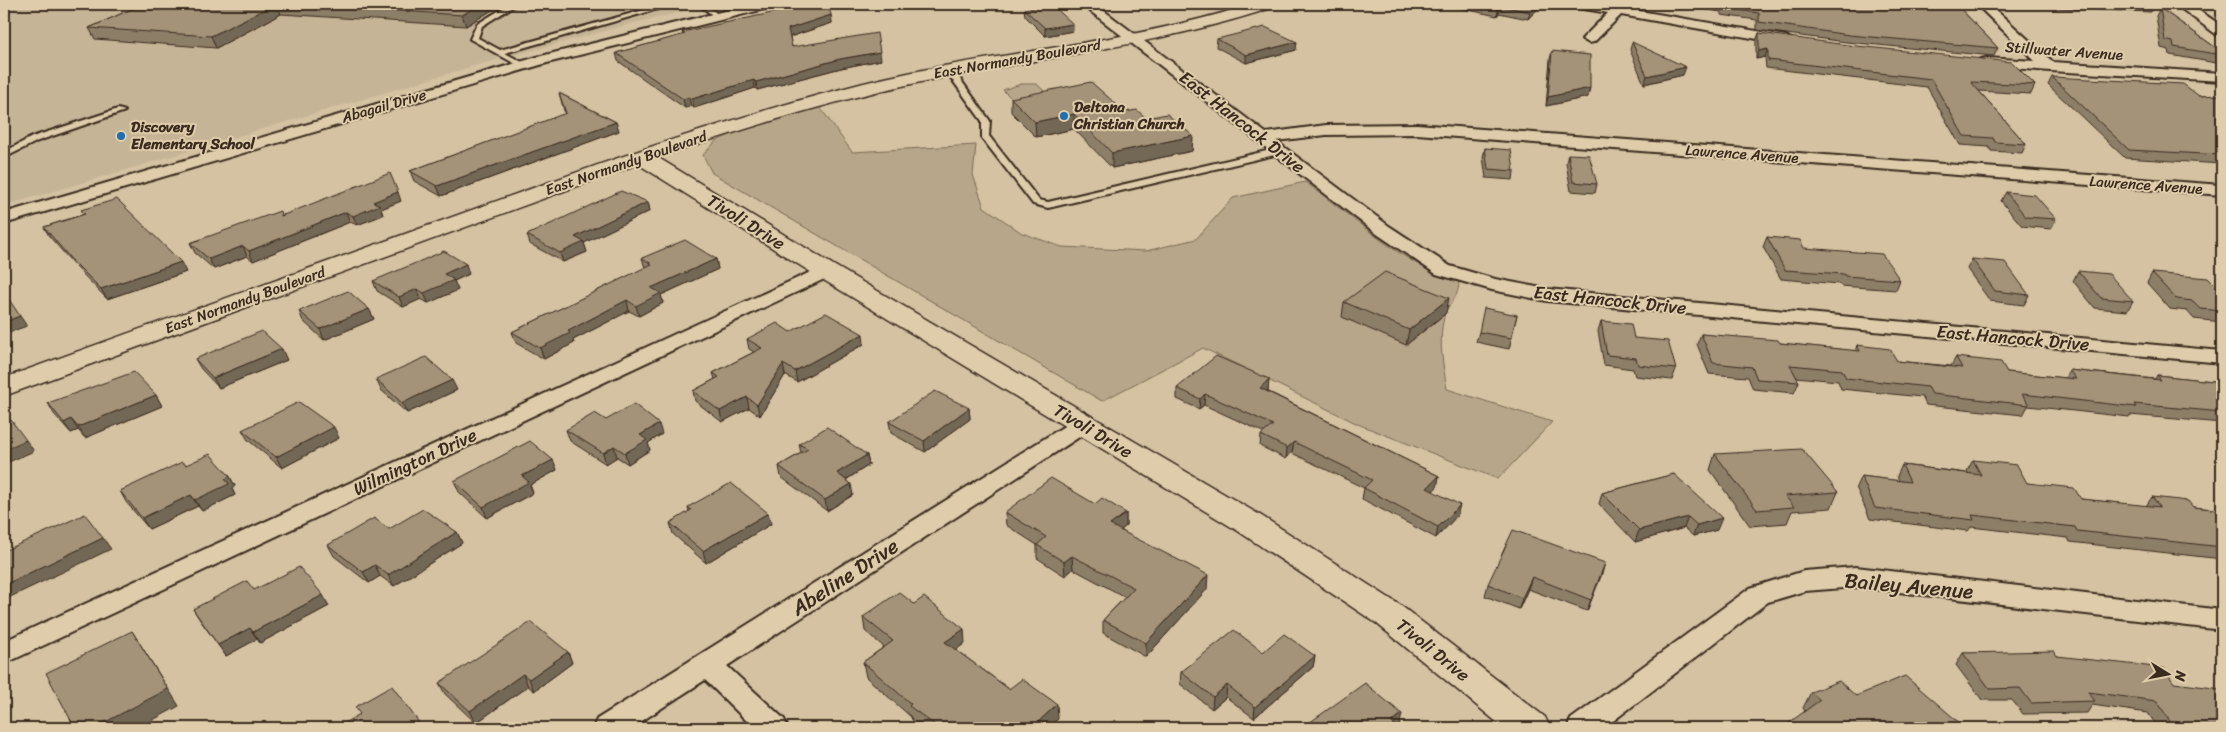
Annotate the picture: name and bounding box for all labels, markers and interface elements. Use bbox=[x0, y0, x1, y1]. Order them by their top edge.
street label: East Normandy Boulevard bbox=[931, 31, 1104, 87]
street label: Stillwater Avenue bbox=[2004, 34, 2124, 68]
street label: East Hancock Drive bbox=[1172, 62, 1312, 182]
street label: Abagail Drive bbox=[338, 81, 430, 131]
place label: Deltona Christian Church bbox=[1073, 94, 1185, 137]
marker: Deltona Christian Church bbox=[1058, 110, 1070, 122]
place label: Discovery Elementary School bbox=[131, 114, 256, 157]
street label: East Normandy Boulevard bbox=[542, 123, 711, 203]
marker: Discovery Elementary School bbox=[115, 130, 127, 142]
street label: Lawrence Avenue bbox=[1685, 137, 1799, 171]
street label: Lawrence Avenue bbox=[2089, 168, 2203, 202]
street label: Tivoli Drive bbox=[700, 185, 792, 259]
street label: East Normandy Boulevard bbox=[161, 258, 330, 341]
street label: East Hancock Drive bbox=[1532, 276, 1688, 324]
street label: East Hancock Drive bbox=[1935, 315, 2091, 361]
street label: Tivoli Drive bbox=[1047, 395, 1139, 467]
street label: Wilmington Drive bbox=[348, 419, 482, 505]
street label: Abeline Drive bbox=[782, 528, 907, 627]
street label: Bailey Avenue bbox=[1843, 561, 1975, 611]
street label: Tivoli Drive bbox=[1389, 610, 1477, 690]
north arrow bbox=[2144, 650, 2194, 700]
text: N bbox=[2167, 668, 2194, 683]

